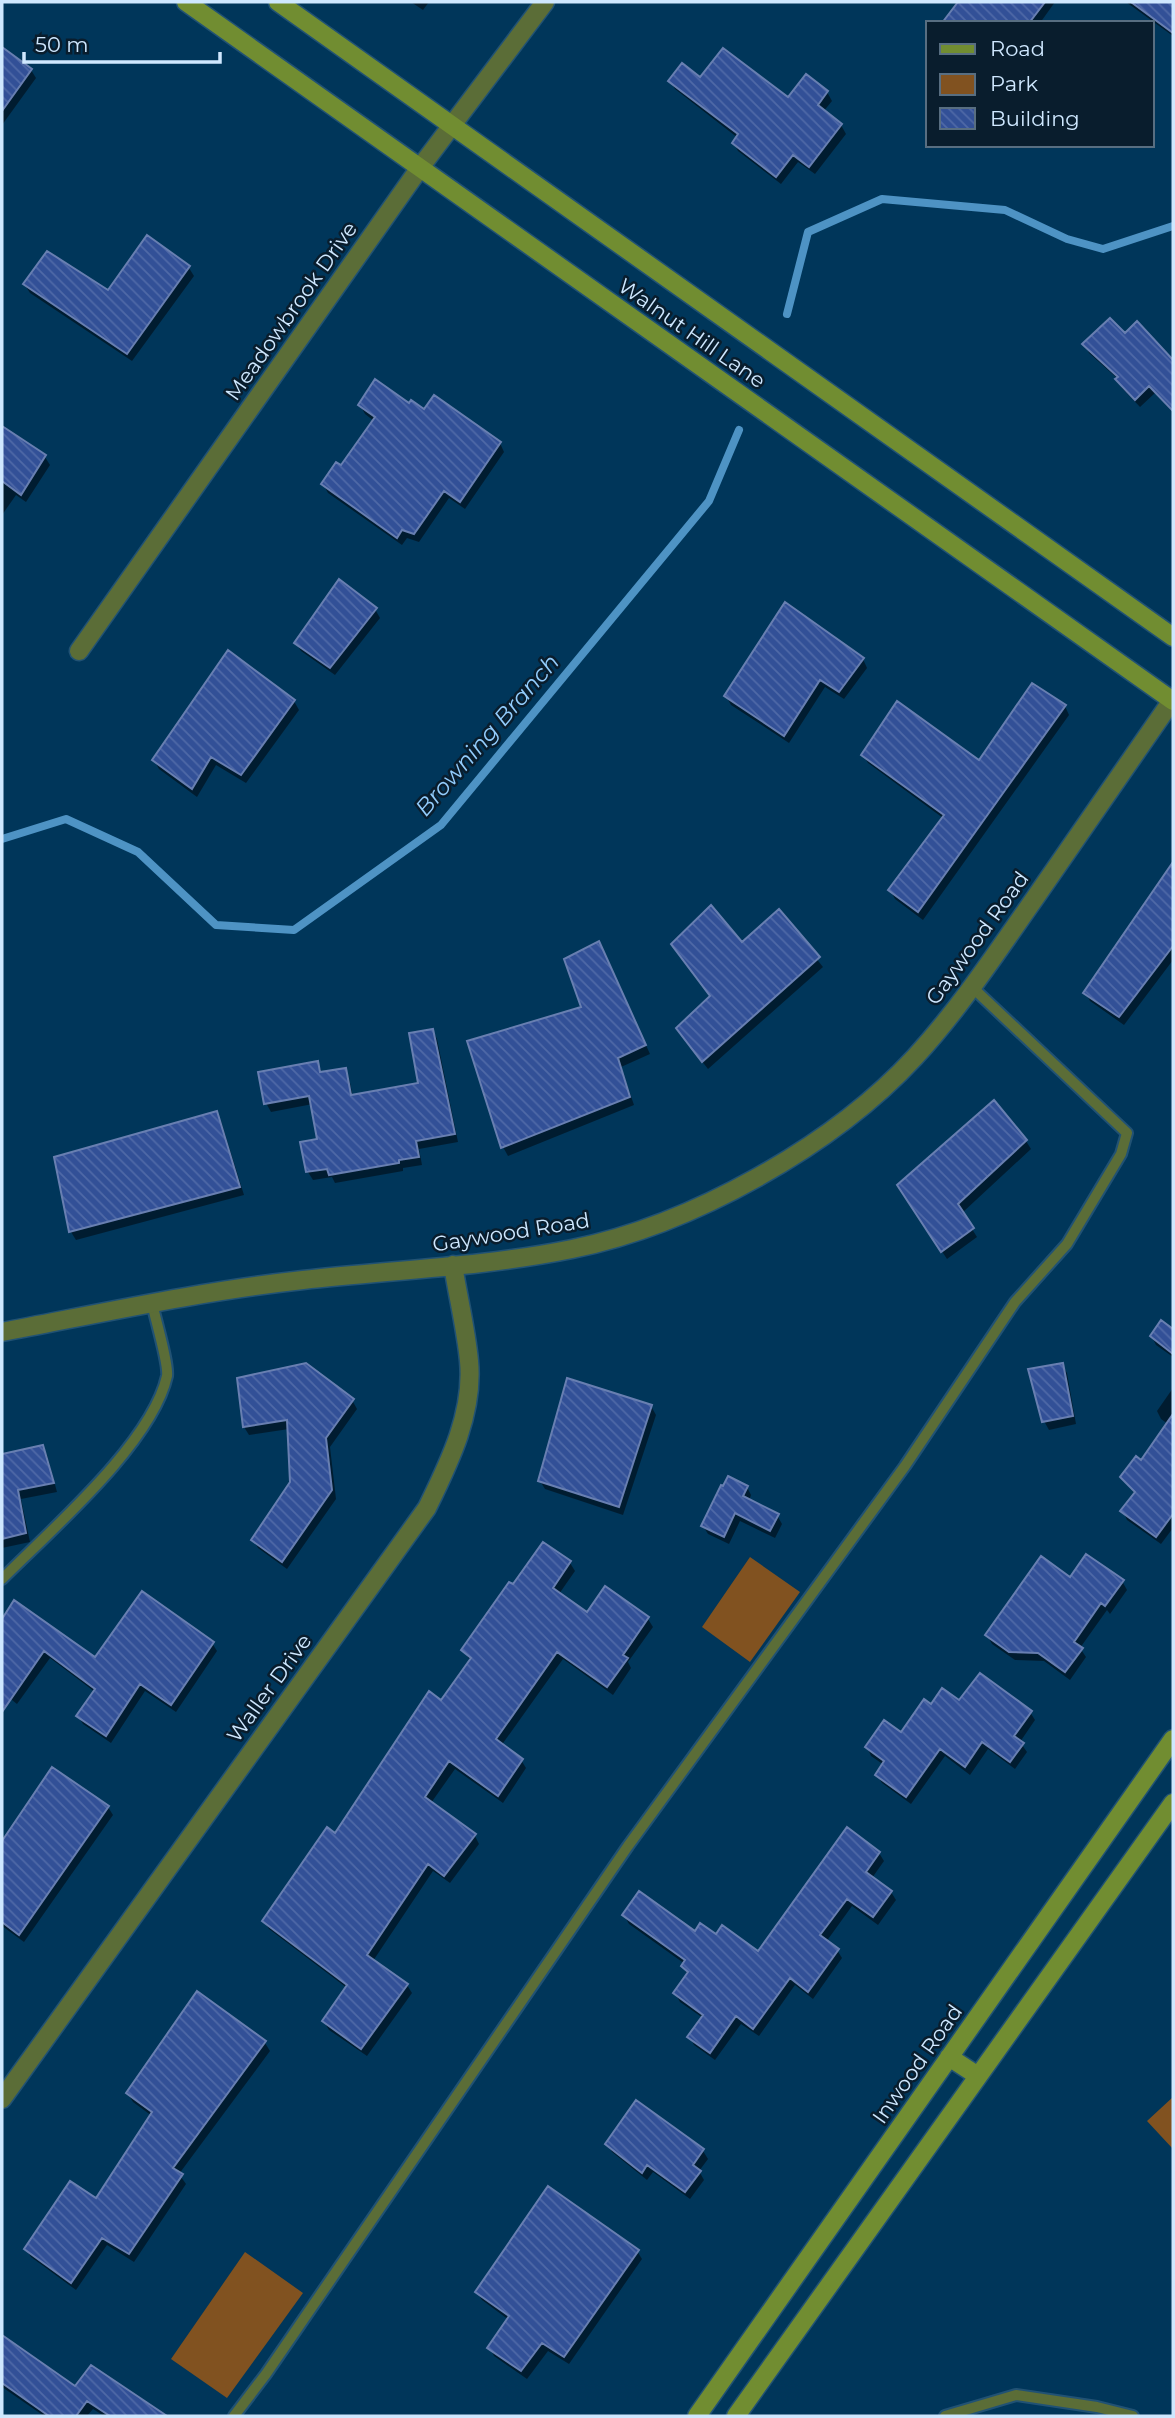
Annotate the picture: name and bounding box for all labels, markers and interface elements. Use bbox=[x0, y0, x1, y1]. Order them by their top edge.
scale bar bbox=[24, 21, 220, 65]
legend bbox=[926, 21, 1154, 147]
text: 50 m bbox=[35, 32, 89, 57]
text: Road bbox=[990, 36, 1045, 61]
text: Park bbox=[990, 71, 1038, 96]
text: Building bbox=[990, 106, 1080, 131]
street label: Meadowbrook Drive bbox=[220, 217, 362, 405]
street label: Walnut Hill Lane bbox=[614, 273, 770, 393]
water label: Browning Branch bbox=[409, 648, 565, 822]
street label: Gaywood Road bbox=[920, 866, 1034, 1010]
street label: Gaywood Road bbox=[431, 1207, 591, 1257]
street label: Waller Drive bbox=[221, 1629, 317, 1747]
street label: Inwood Road bbox=[867, 2000, 967, 2128]

